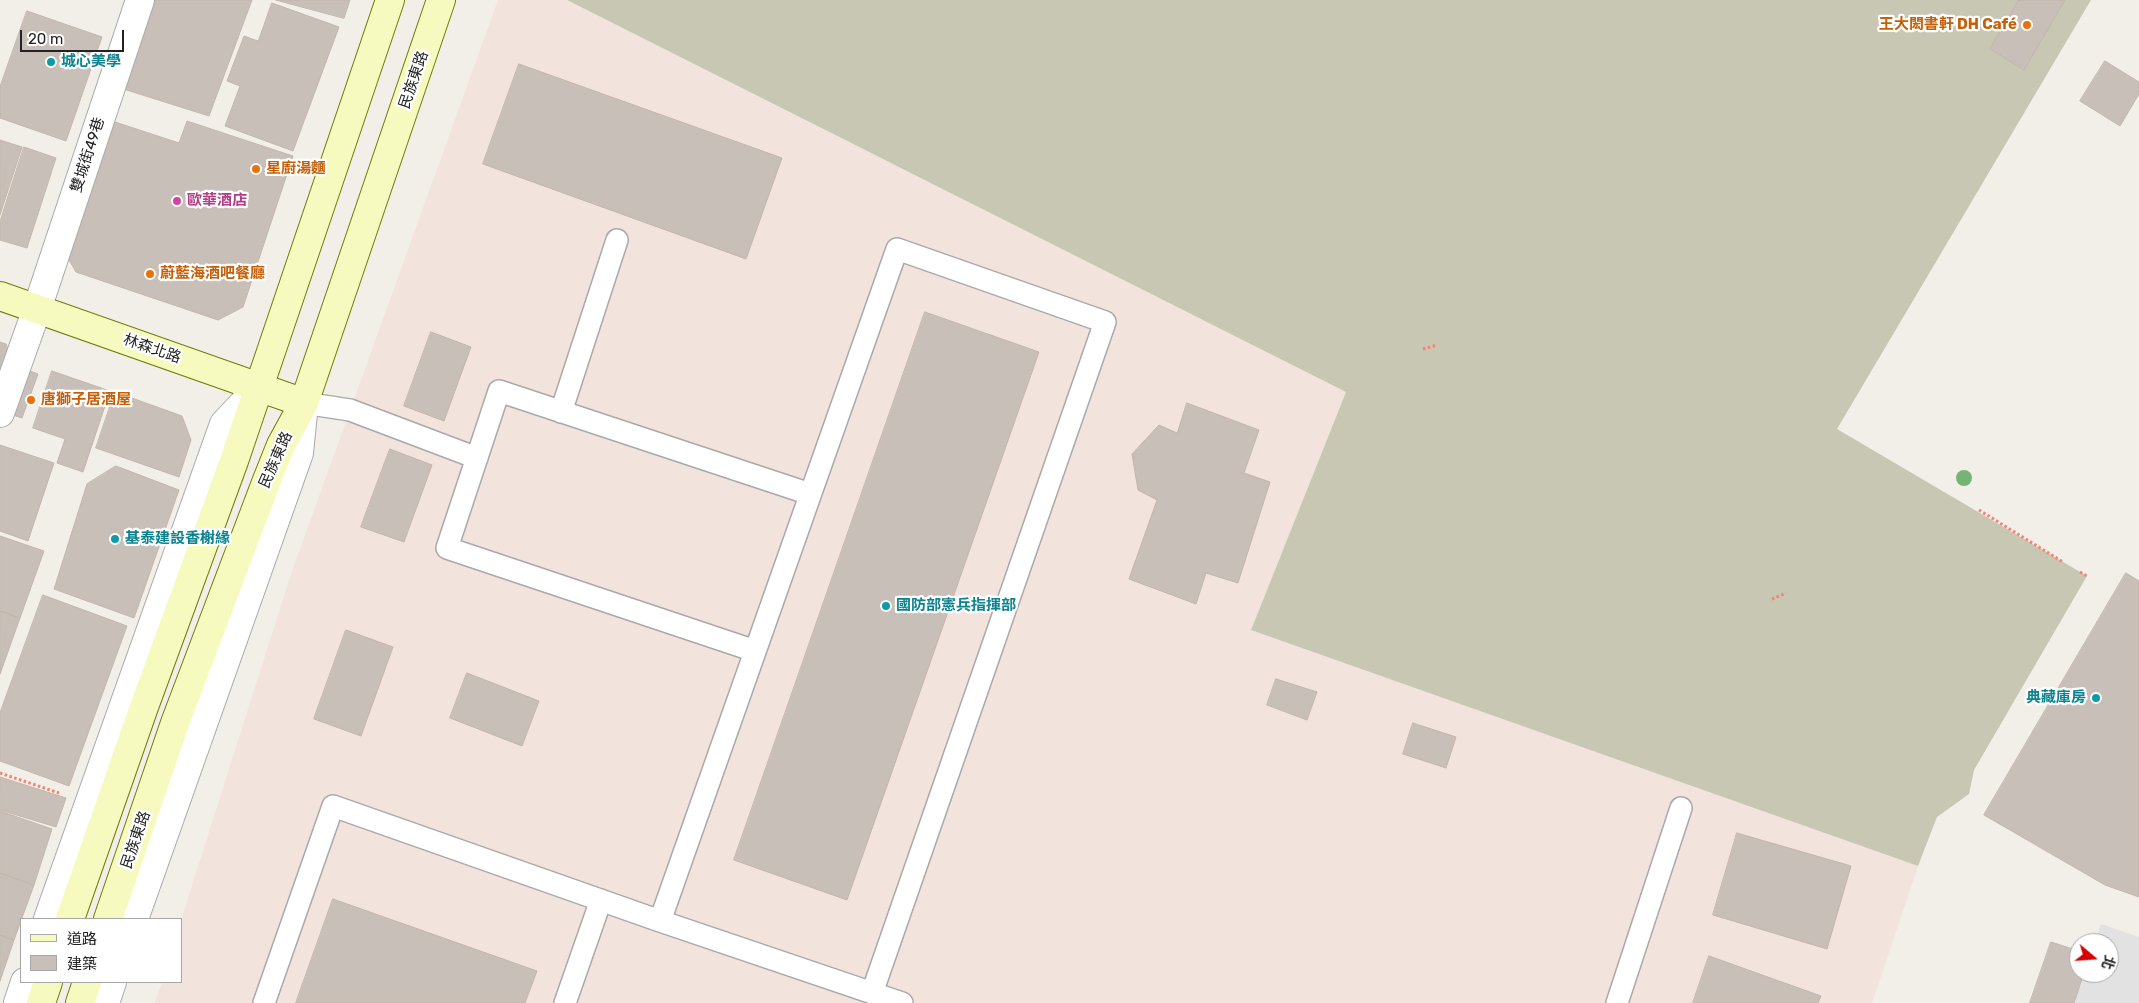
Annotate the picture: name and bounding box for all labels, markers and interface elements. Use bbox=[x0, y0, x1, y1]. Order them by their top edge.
place label: 王大閎書軒 DH Café bbox=[1879, 16, 2017, 34]
marker: 王大閎書軒 DH Café bbox=[2021, 19, 2033, 31]
scale bar bbox=[22, 20, 126, 52]
text: 20 m bbox=[28, 30, 63, 48]
street label: 民族東路 bbox=[396, 49, 432, 111]
place label: 城心美學 bbox=[61, 53, 121, 71]
marker: 城心美學 bbox=[45, 56, 57, 68]
street label: 雙城街49巷 bbox=[67, 115, 109, 195]
place label: 星廚湯麵 bbox=[266, 160, 326, 178]
marker: 星廚湯麵 bbox=[250, 163, 262, 175]
place label: 歐華酒店 bbox=[187, 192, 247, 210]
marker: 歐華酒店 bbox=[171, 195, 183, 207]
place label: 蔚藍海酒吧餐廳 bbox=[160, 265, 265, 283]
marker: 蔚藍海酒吧餐廳 bbox=[144, 268, 156, 280]
street label: 林森北路 bbox=[121, 331, 183, 367]
place label: 唐獅子居酒屋 bbox=[41, 391, 131, 409]
marker: 唐獅子居酒屋 bbox=[25, 394, 37, 406]
street label: 民族東路 bbox=[256, 429, 296, 491]
place label: 基泰建設香榭緣 bbox=[125, 530, 230, 548]
marker: 基泰建設香榭緣 bbox=[109, 533, 121, 545]
place label: 國防部憲兵指揮部 bbox=[896, 597, 1016, 615]
marker: 國防部憲兵指揮部 bbox=[880, 600, 892, 612]
place label: 典藏庫房 bbox=[2026, 689, 2086, 707]
marker: 典藏庫房 bbox=[2090, 692, 2102, 704]
street label: 民族東路 bbox=[118, 809, 154, 871]
legend bbox=[20, 918, 182, 983]
text: 道路 bbox=[67, 930, 97, 948]
north arrow bbox=[2069, 933, 2119, 983]
text: 北 bbox=[2098, 953, 2118, 972]
text: 建築 bbox=[67, 955, 97, 973]

